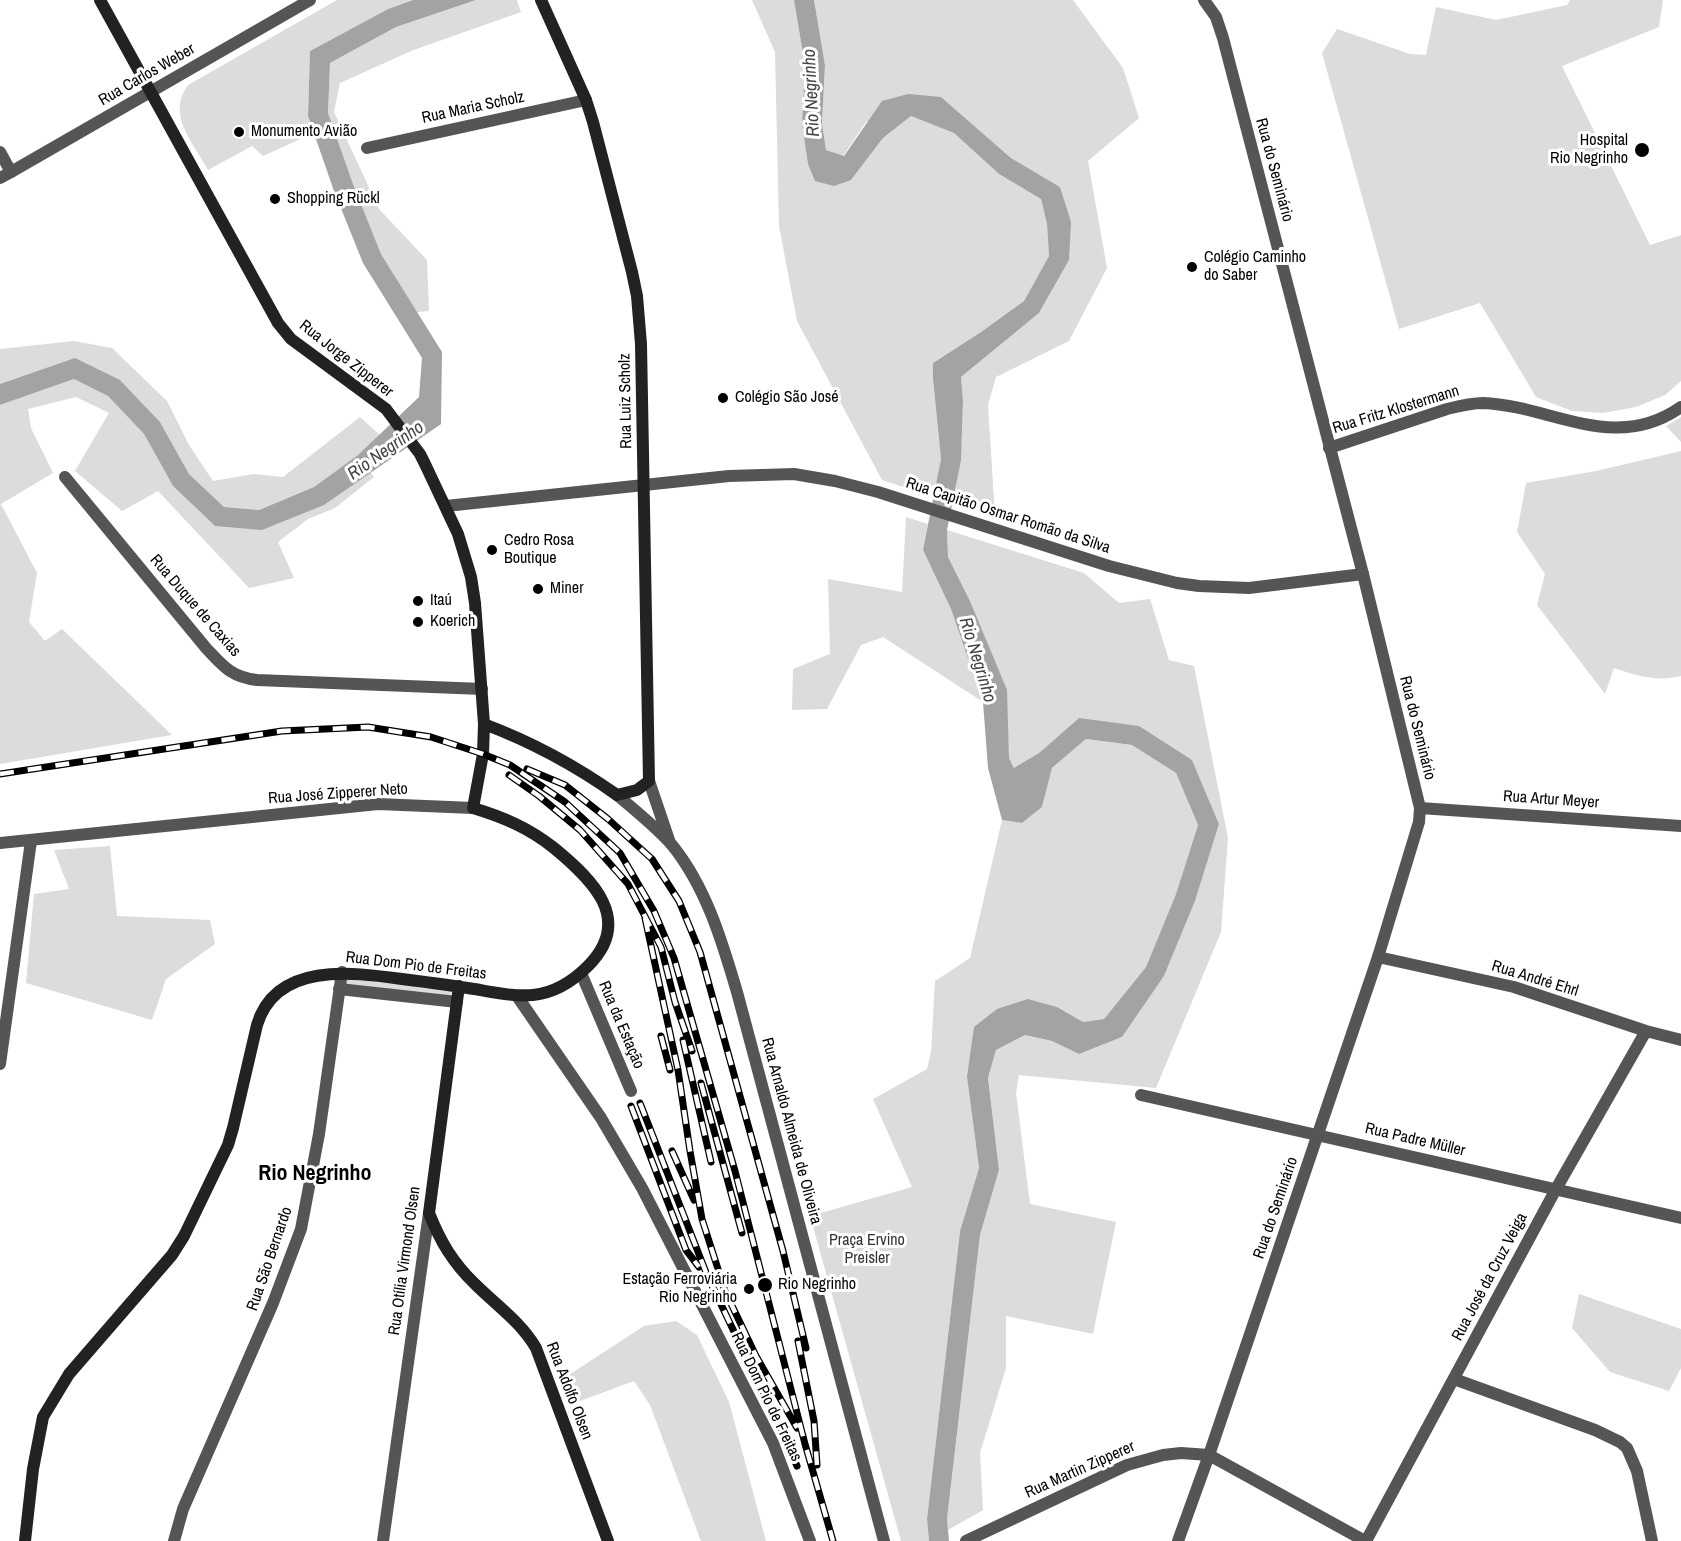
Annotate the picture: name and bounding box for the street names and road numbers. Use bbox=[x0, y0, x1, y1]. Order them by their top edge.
street label: Rua Carlos Weber bbox=[96, 40, 198, 110]
street label: Rua Maria Scholz bbox=[420, 88, 526, 128]
street label: Rua do Seminário bbox=[1251, 116, 1297, 224]
street label: Rua Jorge Zipperer bbox=[295, 316, 397, 402]
street label: Rua Luiz Scholz bbox=[616, 353, 636, 449]
street label: Rua Fritz Klostermann bbox=[1330, 382, 1462, 438]
street label: Rua Capitão Osmar Romão da Silva bbox=[903, 474, 1113, 558]
street label: Rua Duque de Caxias bbox=[145, 551, 245, 661]
street label: Rua do Seminário bbox=[1395, 674, 1439, 782]
street label: Rua José Zipperer Neto bbox=[267, 780, 409, 808]
street label: Rua Artur Meyer bbox=[1502, 787, 1600, 813]
street label: Rua Dom Pio de Freitas bbox=[345, 948, 487, 984]
street label: Rua André Ehrl bbox=[1489, 957, 1581, 1001]
street label: Rua da Estação bbox=[594, 978, 648, 1072]
street label: Rua Arnaldo Almeida de Oliveira bbox=[757, 1036, 825, 1226]
street label: Rua Padre Müller bbox=[1363, 1119, 1467, 1161]
street label: Rua do Seminário bbox=[1250, 1155, 1302, 1261]
street label: Rua Otília Virmond Olsen bbox=[385, 1185, 425, 1337]
street label: Rua São Bernardo bbox=[243, 1204, 297, 1314]
street label: Rua José da Cruz Veiga bbox=[1448, 1210, 1532, 1344]
street label: Rua Dom Pio de Freitas bbox=[726, 1329, 806, 1465]
street label: Rua Adolfo Olsen bbox=[542, 1340, 596, 1442]
street label: Rua Martin Zipperer bbox=[1022, 1437, 1138, 1503]

